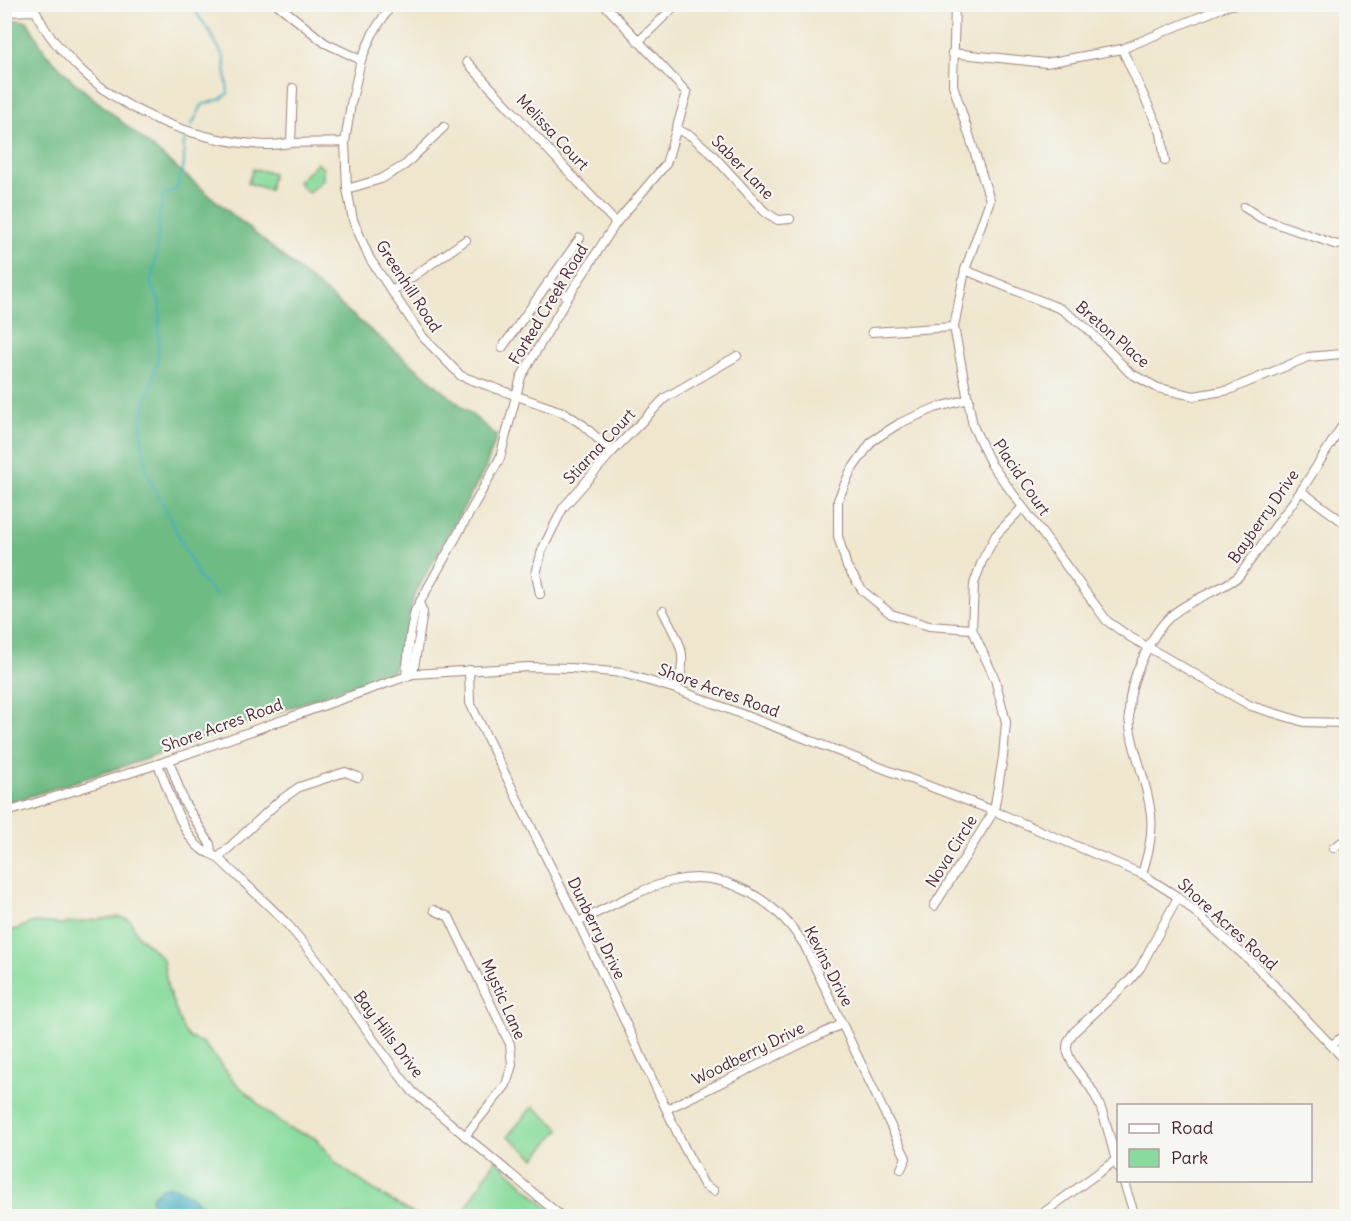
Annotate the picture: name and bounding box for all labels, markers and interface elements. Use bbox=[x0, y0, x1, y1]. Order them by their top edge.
street label: Melissa Court bbox=[513, 90, 594, 175]
street label: Saber Lane bbox=[708, 131, 778, 203]
street label: Greenhill Road bbox=[372, 236, 446, 336]
street label: Forked Creek Road bbox=[504, 240, 592, 368]
street label: Breton Place bbox=[1072, 296, 1154, 372]
street label: Stiarna Court bbox=[559, 404, 639, 488]
street label: Placid Court bbox=[989, 435, 1055, 519]
street label: Bayberry Drive bbox=[1223, 465, 1303, 567]
street label: Shore Acres Road bbox=[656, 659, 782, 721]
street label: Shore Acres Road bbox=[159, 694, 285, 756]
street label: Nova Circle bbox=[921, 811, 981, 891]
street label: Dunberry Drive bbox=[564, 874, 630, 982]
street label: Shore Acres Road bbox=[1174, 874, 1282, 974]
street label: Kevins Drive bbox=[800, 922, 858, 1010]
street label: Mystic Lane bbox=[477, 956, 531, 1042]
street label: Bay Hills Drive bbox=[350, 987, 428, 1081]
street label: Woodberry Drive bbox=[689, 1017, 807, 1089]
legend bbox=[1117, 1104, 1312, 1182]
text: Road bbox=[1171, 1116, 1214, 1139]
text: Park bbox=[1171, 1146, 1208, 1169]

